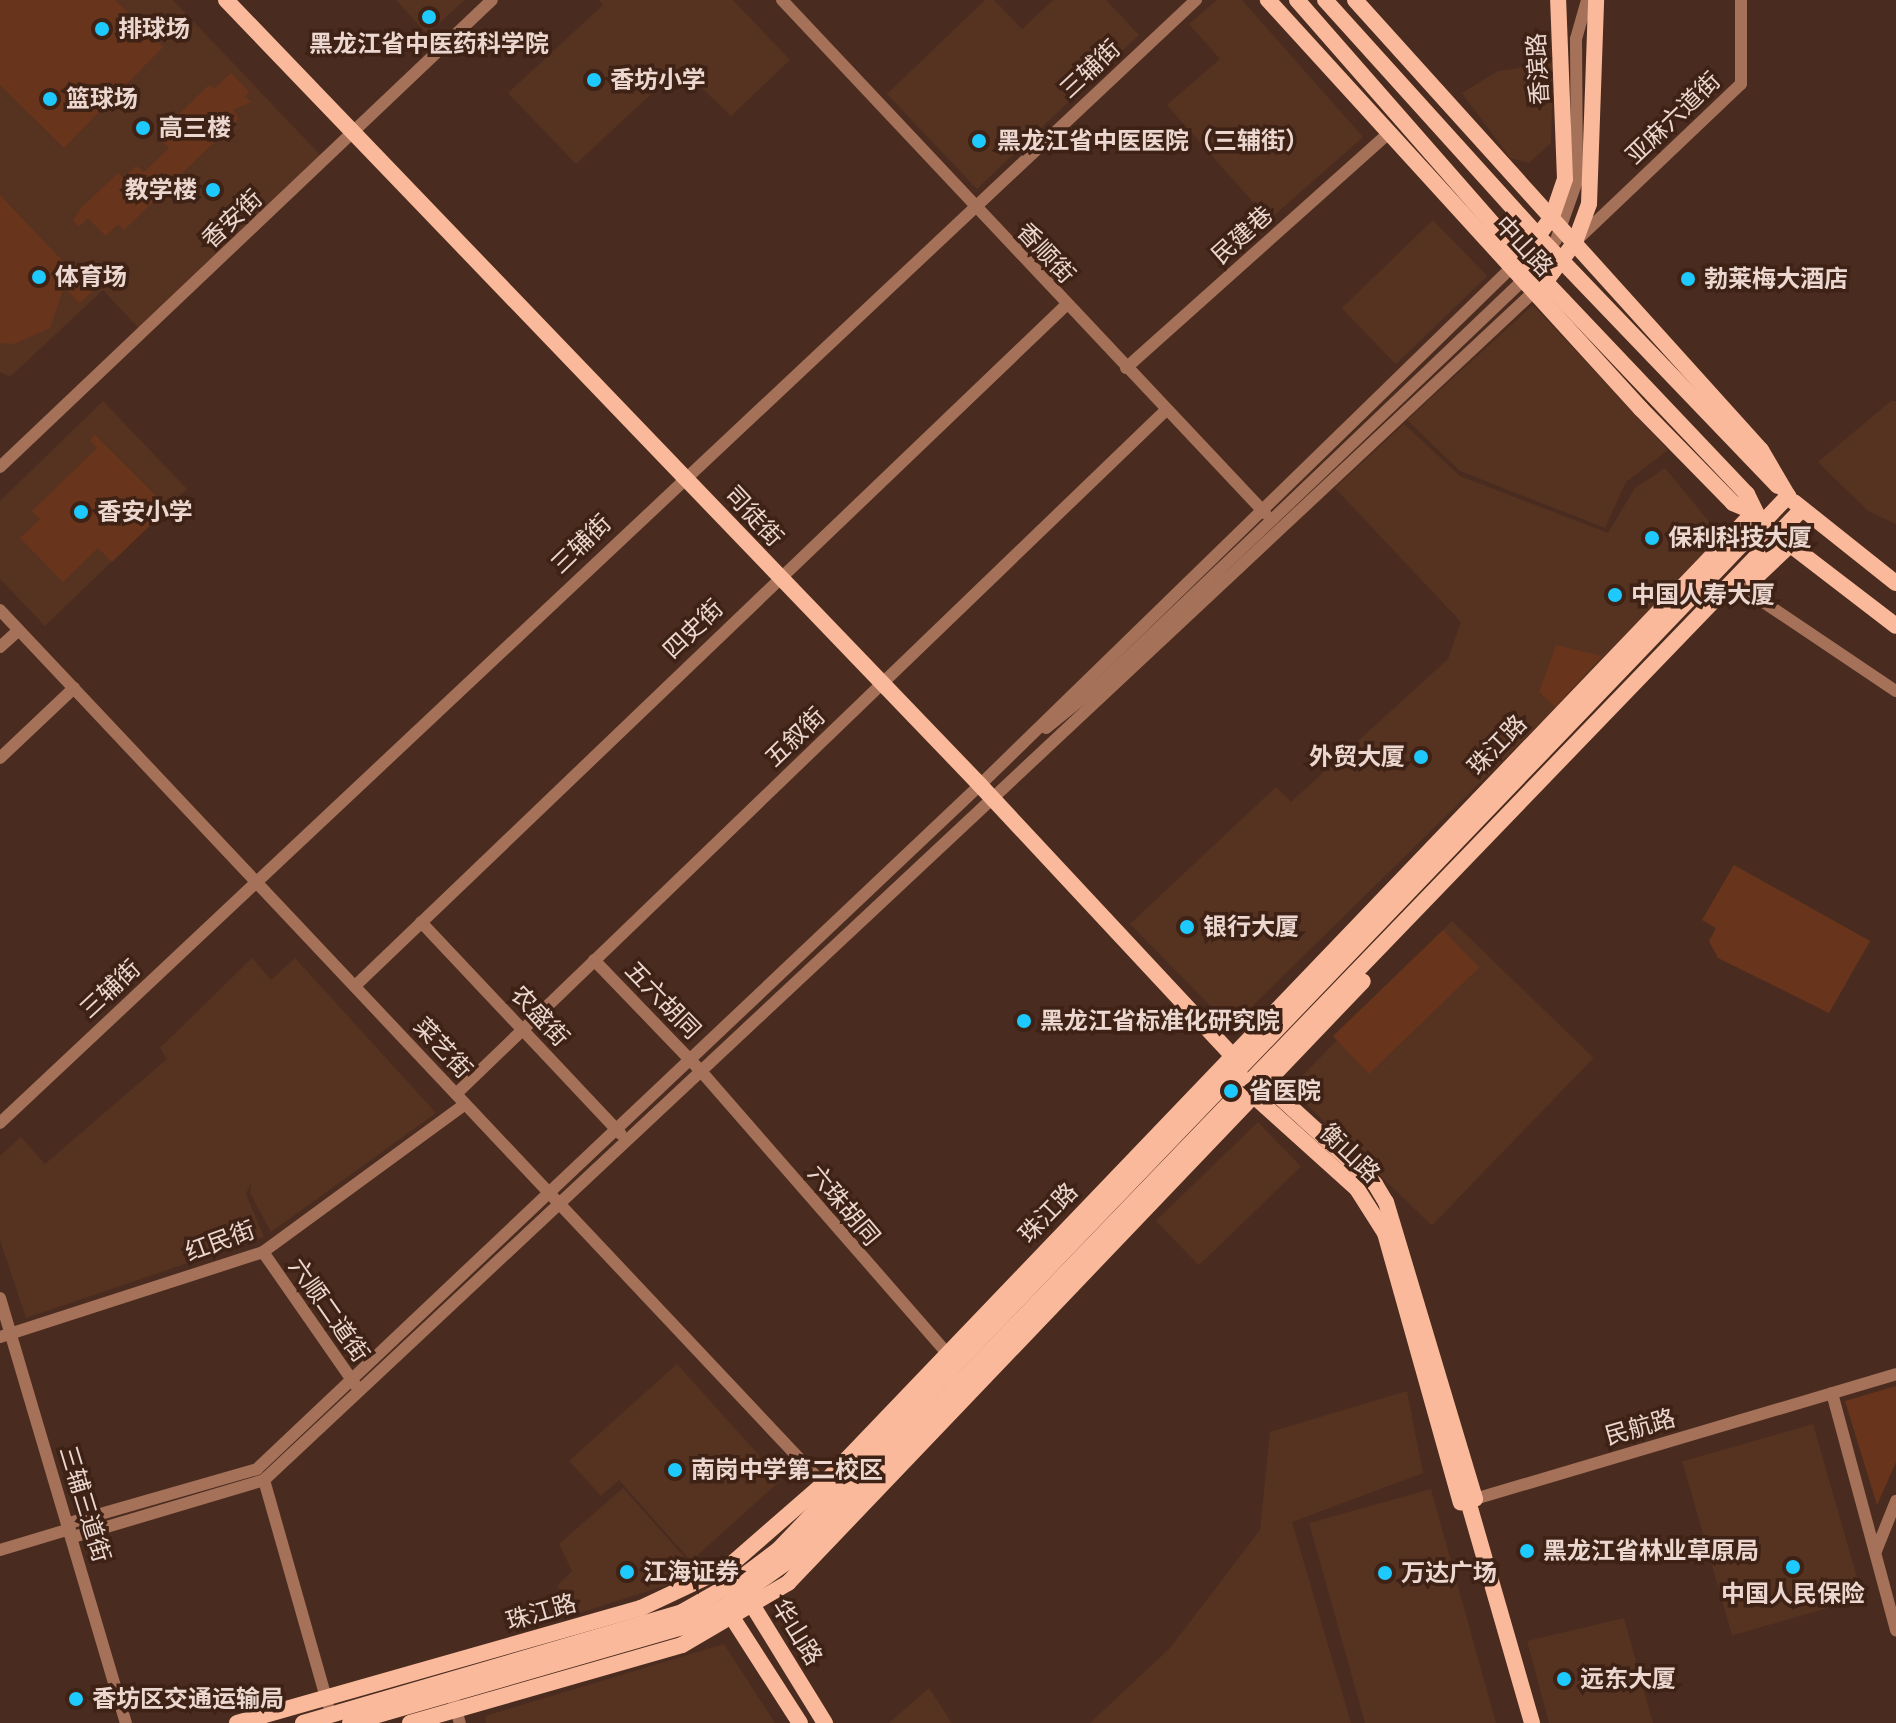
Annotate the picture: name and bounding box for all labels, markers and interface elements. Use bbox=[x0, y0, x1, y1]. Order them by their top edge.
marker: 黑龙江省中医药科学院 bbox=[420, 8, 438, 26]
place label: 排球场 bbox=[118, 15, 190, 43]
marker: 排球场 bbox=[93, 20, 111, 38]
place label: 黑龙江省中医药科学院 bbox=[309, 30, 549, 58]
street label: 香滨路 bbox=[1522, 32, 1554, 106]
street label: 三辅街 bbox=[1054, 34, 1126, 104]
place label: 香坊小学 bbox=[610, 66, 706, 94]
street label: 亚麻六道街 bbox=[1620, 66, 1726, 170]
marker: 香坊小学 bbox=[585, 71, 603, 89]
place label: 篮球场 bbox=[66, 85, 138, 113]
marker: 篮球场 bbox=[41, 90, 59, 108]
place label: 高三楼 bbox=[159, 114, 231, 142]
marker: 高三楼 bbox=[134, 119, 152, 137]
place label: 黑龙江省中医医院（三辅街） bbox=[997, 127, 1309, 155]
marker: 黑龙江省中医医院（三辅街） bbox=[968, 130, 990, 152]
place label: 教学楼 bbox=[125, 176, 197, 204]
marker: 教学楼 bbox=[204, 181, 222, 199]
street label: 香安街 bbox=[196, 184, 268, 254]
street label: 民建巷 bbox=[1206, 200, 1278, 270]
street label: 中山路 bbox=[1489, 210, 1559, 282]
street label: 香顺街 bbox=[1011, 217, 1081, 289]
place label: 体育场 bbox=[55, 263, 127, 291]
place label: 勃莱梅大酒店 bbox=[1704, 265, 1848, 293]
marker: 体育场 bbox=[30, 268, 48, 286]
marker: 勃莱梅大酒店 bbox=[1679, 270, 1697, 288]
street label: 司徒街 bbox=[719, 480, 789, 552]
place label: 香安小学 bbox=[97, 498, 193, 526]
marker: 香安小学 bbox=[72, 503, 90, 521]
street label: 三辅街 bbox=[545, 509, 617, 579]
place label: 保利科技大厦 bbox=[1668, 524, 1812, 552]
marker: 保利科技大厦 bbox=[1643, 529, 1661, 547]
place label: 中国人寿大厦 bbox=[1631, 581, 1775, 609]
marker: 中国人寿大厦 bbox=[1606, 586, 1624, 604]
street label: 四史街 bbox=[657, 594, 729, 664]
street label: 五叙街 bbox=[759, 702, 831, 772]
street label: 珠江路 bbox=[1462, 709, 1532, 781]
place label: 外贸大厦 bbox=[1309, 743, 1405, 771]
marker: 外贸大厦 bbox=[1412, 748, 1430, 766]
place label: 银行大厦 bbox=[1203, 913, 1299, 941]
marker: 银行大厦 bbox=[1178, 918, 1196, 936]
street label: 三辅街 bbox=[74, 954, 146, 1024]
street label: 五六胡同 bbox=[619, 955, 707, 1045]
street label: 农盛街 bbox=[505, 980, 575, 1052]
place label: 黑龙江省标准化研究院 bbox=[1040, 1007, 1280, 1035]
street label: 菜艺街 bbox=[408, 1012, 478, 1084]
marker: 黑龙江省标准化研究院 bbox=[1015, 1012, 1033, 1030]
place label: 省医院 bbox=[1249, 1077, 1321, 1105]
marker: 省医院 bbox=[1220, 1080, 1242, 1102]
street label: 衡山路 bbox=[1314, 1118, 1386, 1188]
street label: 六珠胡同 bbox=[802, 1159, 886, 1251]
street label: 珠江路 bbox=[1013, 1177, 1083, 1249]
street label: 红民街 bbox=[181, 1215, 259, 1267]
street label: 六顺二道街 bbox=[283, 1253, 375, 1367]
street label: 民航路 bbox=[1601, 1403, 1679, 1451]
street label: 三辅三道街 bbox=[54, 1442, 116, 1566]
place label: 南岗中学第二校区 bbox=[691, 1456, 883, 1484]
marker: 南岗中学第二校区 bbox=[666, 1461, 684, 1479]
place label: 黑龙江省林业草原局 bbox=[1543, 1537, 1759, 1565]
marker: 黑龙江省林业草原局 bbox=[1518, 1542, 1536, 1560]
place label: 江海证券 bbox=[643, 1558, 739, 1586]
marker: 中国人民保险 bbox=[1784, 1558, 1802, 1576]
place label: 万达广场 bbox=[1401, 1559, 1497, 1587]
marker: 江海证券 bbox=[618, 1563, 636, 1581]
marker: 万达广场 bbox=[1376, 1564, 1394, 1582]
place label: 中国人民保险 bbox=[1721, 1580, 1865, 1608]
street label: 珠江路 bbox=[502, 1588, 580, 1636]
street label: 华山路 bbox=[766, 1594, 828, 1670]
place label: 远东大厦 bbox=[1580, 1665, 1676, 1693]
marker: 远东大厦 bbox=[1555, 1670, 1573, 1688]
place label: 香坊区交通运输局 bbox=[92, 1685, 284, 1713]
marker: 香坊区交通运输局 bbox=[67, 1690, 85, 1708]

